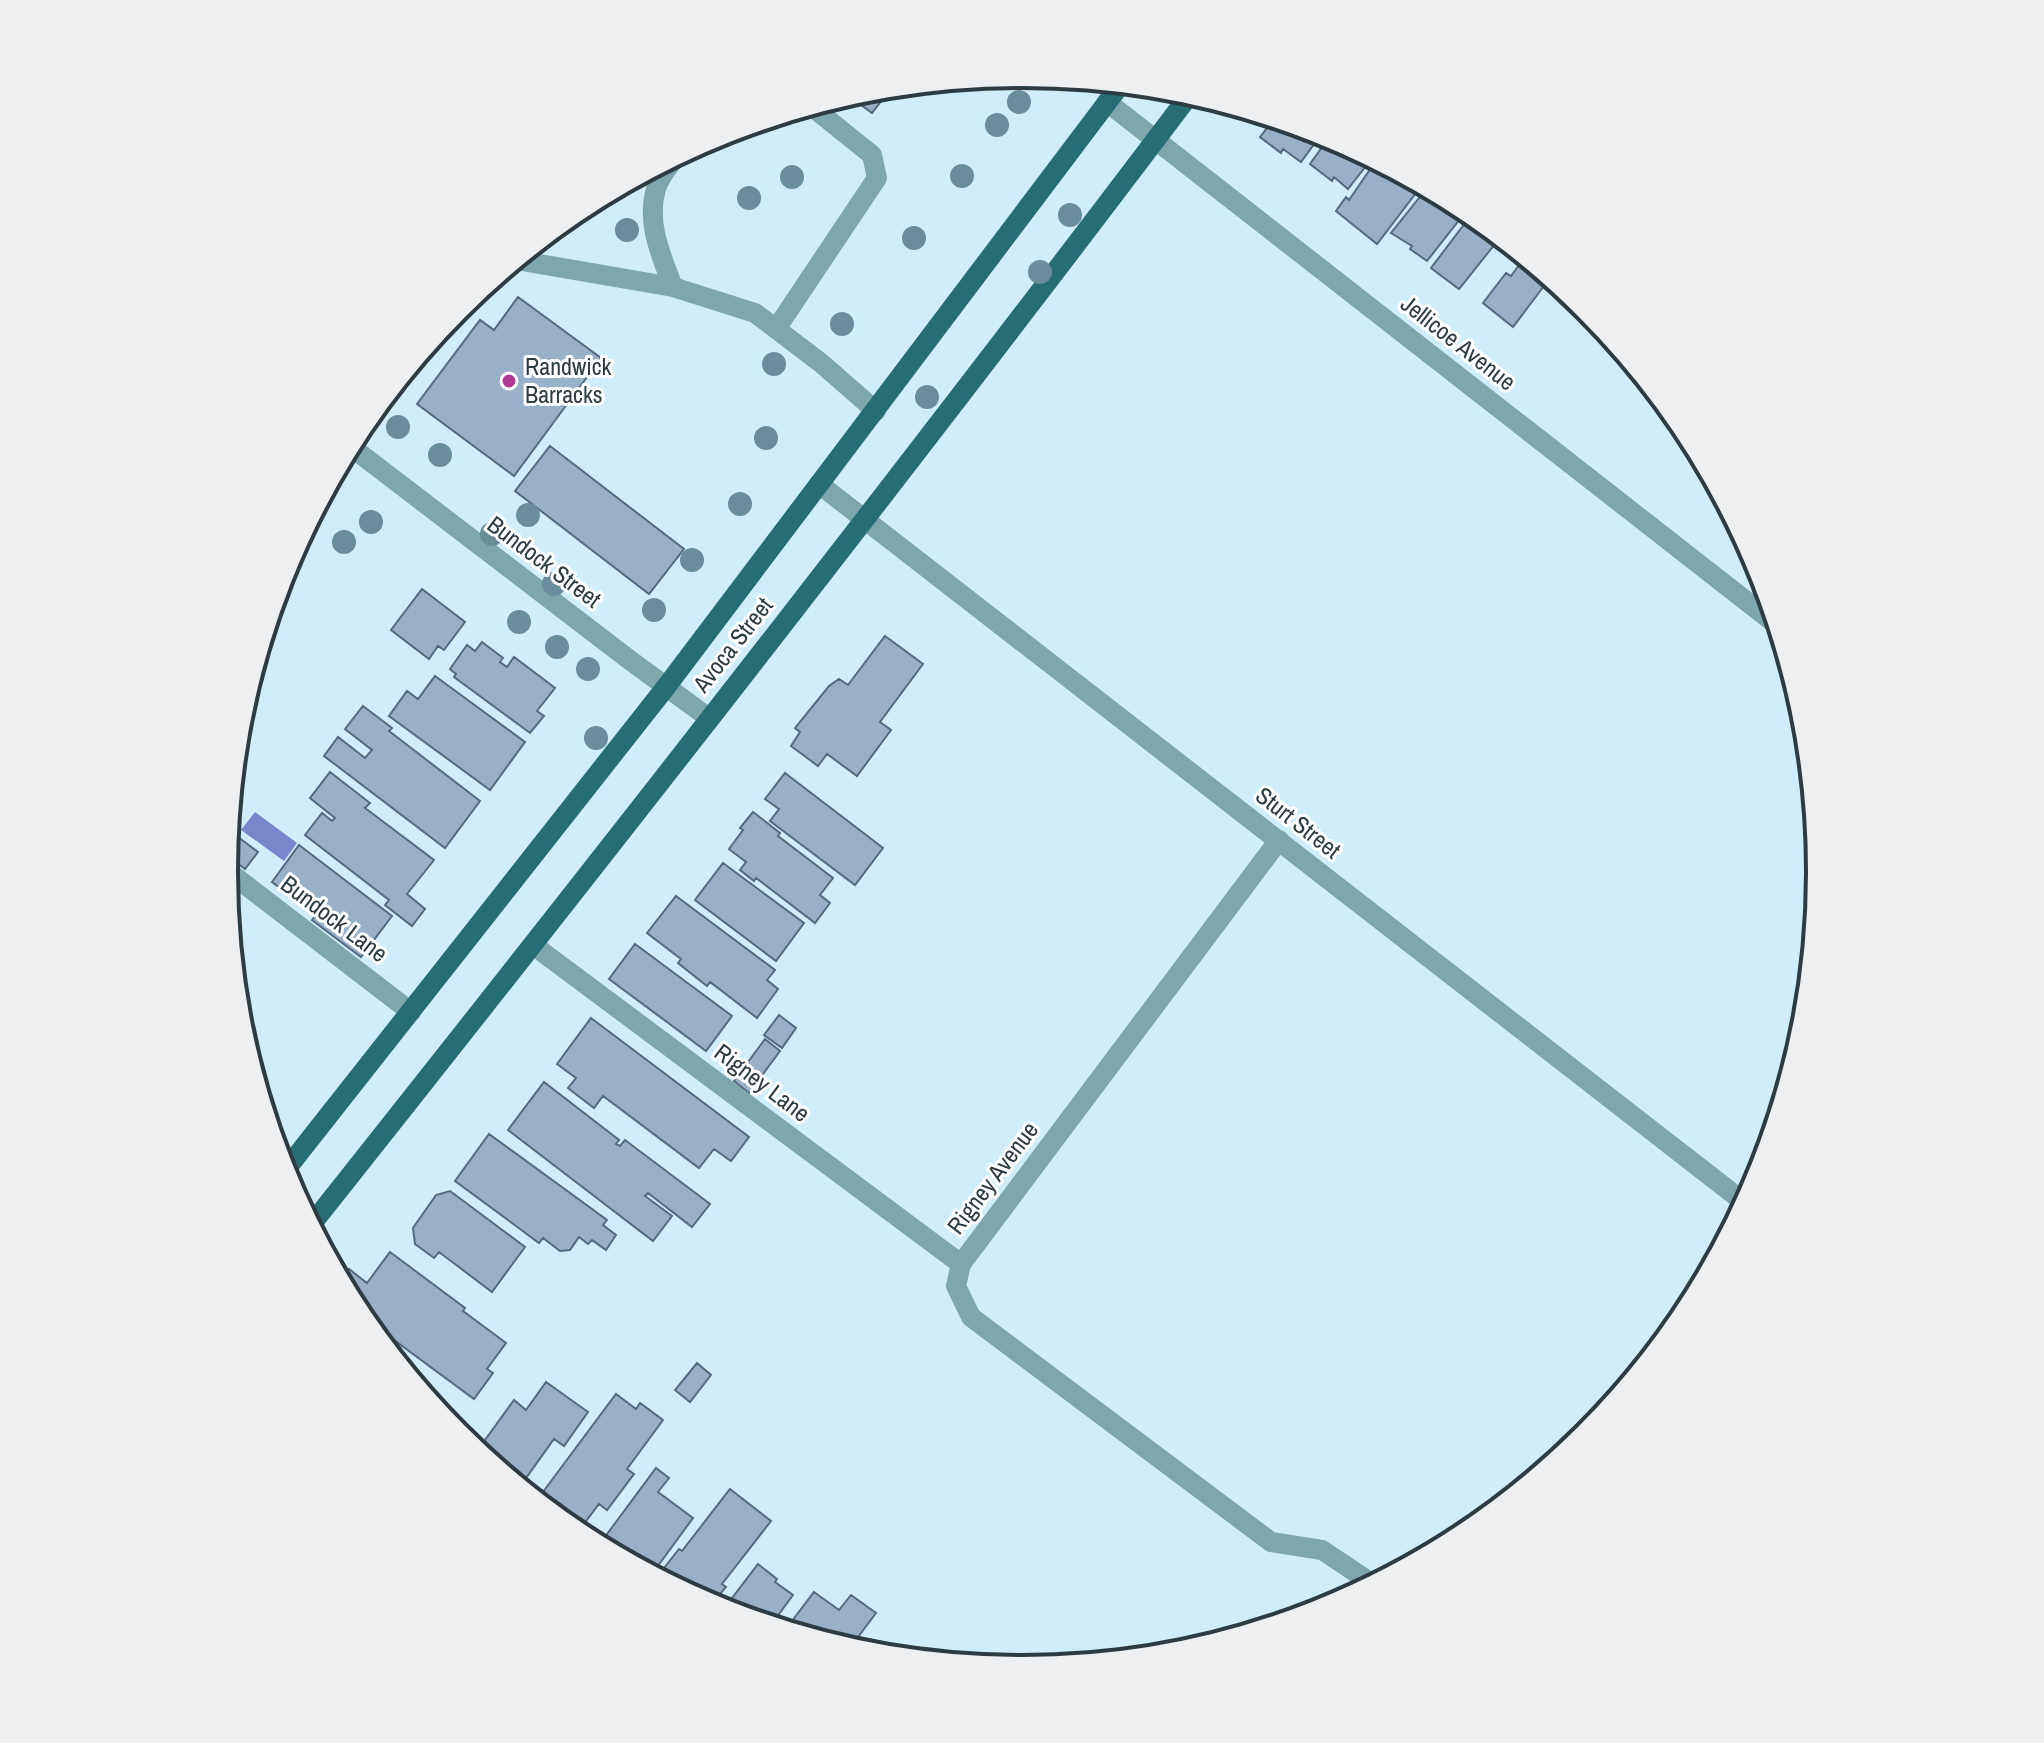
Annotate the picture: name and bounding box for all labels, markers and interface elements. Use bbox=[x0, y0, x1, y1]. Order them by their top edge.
street label: Jellicoe Avenue bbox=[1395, 287, 1523, 397]
place label: Randwick Barracks bbox=[525, 350, 612, 410]
marker: Randwick Barracks bbox=[500, 372, 518, 390]
street label: Bundock Street bbox=[481, 508, 608, 615]
street label: Avoca Street bbox=[684, 590, 780, 699]
street label: Sturt Street bbox=[1250, 779, 1348, 866]
street label: Bundock Lane bbox=[275, 868, 394, 969]
street label: Rigney Lane bbox=[708, 1036, 817, 1129]
street label: Rigney Avenue bbox=[939, 1115, 1045, 1240]

